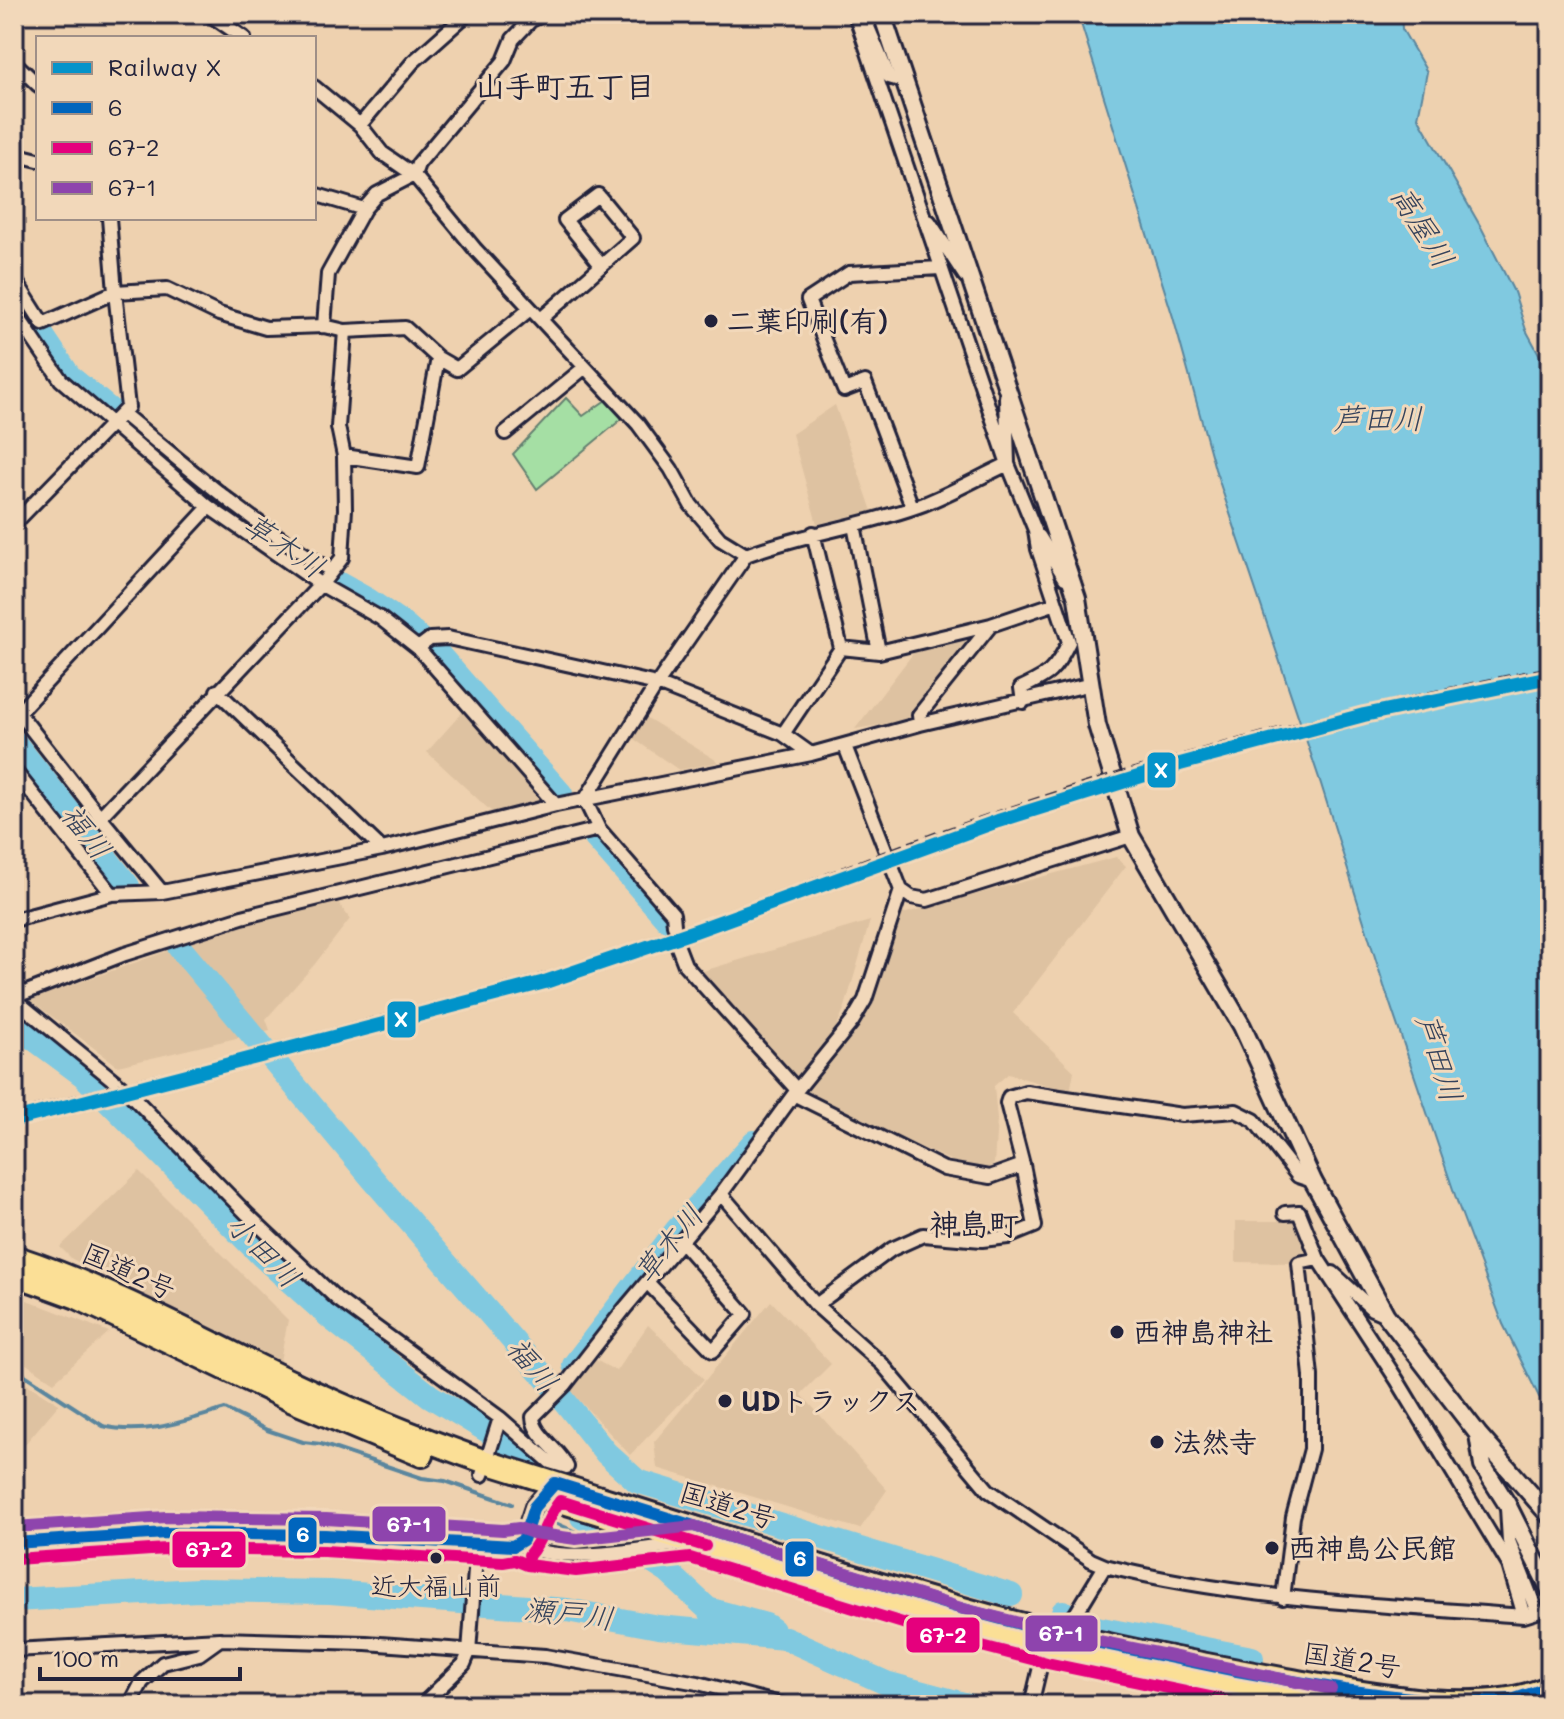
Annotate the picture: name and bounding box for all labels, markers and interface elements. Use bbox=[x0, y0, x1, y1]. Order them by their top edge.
legend bbox=[36, 36, 316, 220]
text: Railway X bbox=[108, 51, 221, 82]
district label: 山手町五丁目 bbox=[475, 65, 655, 105]
text: 6 bbox=[108, 91, 123, 122]
text: 67-2 bbox=[108, 131, 159, 162]
text: 67-1 bbox=[108, 171, 157, 202]
water label: 高屋川 bbox=[1383, 177, 1465, 275]
place label: 二葉印刷(有) bbox=[727, 302, 888, 338]
marker: 二葉印刷(有) bbox=[702, 312, 720, 330]
water label: 芦田川 bbox=[1333, 397, 1423, 437]
water label: 草木川 bbox=[237, 503, 334, 586]
line badge: X bbox=[1146, 751, 1177, 789]
text: X bbox=[1153, 755, 1169, 784]
water label: 福川 bbox=[53, 795, 122, 867]
line badge: X bbox=[386, 1000, 417, 1039]
text: X bbox=[393, 1004, 409, 1033]
water label: 芦田川 bbox=[1409, 1009, 1473, 1106]
water label: 草木川 bbox=[624, 1195, 711, 1290]
district label: 神島町 bbox=[929, 1203, 1019, 1243]
water label: 小田川 bbox=[218, 1204, 310, 1296]
street label: 国道2号 bbox=[77, 1233, 182, 1307]
place label: 西神島神社 bbox=[1133, 1313, 1273, 1349]
marker: 西神島神社 bbox=[1108, 1323, 1126, 1341]
water label: 福川 bbox=[499, 1328, 568, 1400]
place label: UDトラックス bbox=[741, 1382, 921, 1418]
marker: UDトラックス bbox=[716, 1392, 734, 1410]
place label: 法然寺 bbox=[1173, 1423, 1257, 1459]
marker: 法然寺 bbox=[1148, 1433, 1166, 1451]
street label: 国道2号 bbox=[675, 1472, 781, 1536]
line badge: 67-1 bbox=[371, 1505, 447, 1543]
text: 67-1 bbox=[387, 1509, 431, 1538]
line badge: 6 bbox=[287, 1516, 318, 1554]
text: 6 bbox=[296, 1519, 310, 1548]
place label: 西神島公民館 bbox=[1288, 1529, 1456, 1565]
line badge: 67-2 bbox=[171, 1530, 247, 1569]
text: 67-2 bbox=[185, 1534, 233, 1563]
marker: 西神島公民館 bbox=[1263, 1539, 1281, 1557]
line badge: 6 bbox=[784, 1540, 815, 1578]
text: 6 bbox=[793, 1543, 807, 1572]
marker: 近大福山前 bbox=[428, 1550, 444, 1566]
place label: 近大福山前 bbox=[371, 1568, 501, 1602]
water label: 瀬戸川 bbox=[522, 1587, 616, 1637]
line badge: 67-1 bbox=[1024, 1614, 1099, 1653]
line badge: 67-2 bbox=[905, 1616, 981, 1654]
text: 67-1 bbox=[1039, 1618, 1083, 1647]
text: 67-2 bbox=[919, 1620, 967, 1649]
scale bar bbox=[40, 1631, 240, 1681]
street label: 国道2号 bbox=[1300, 1633, 1404, 1685]
text: 100 m bbox=[52, 1642, 119, 1673]

